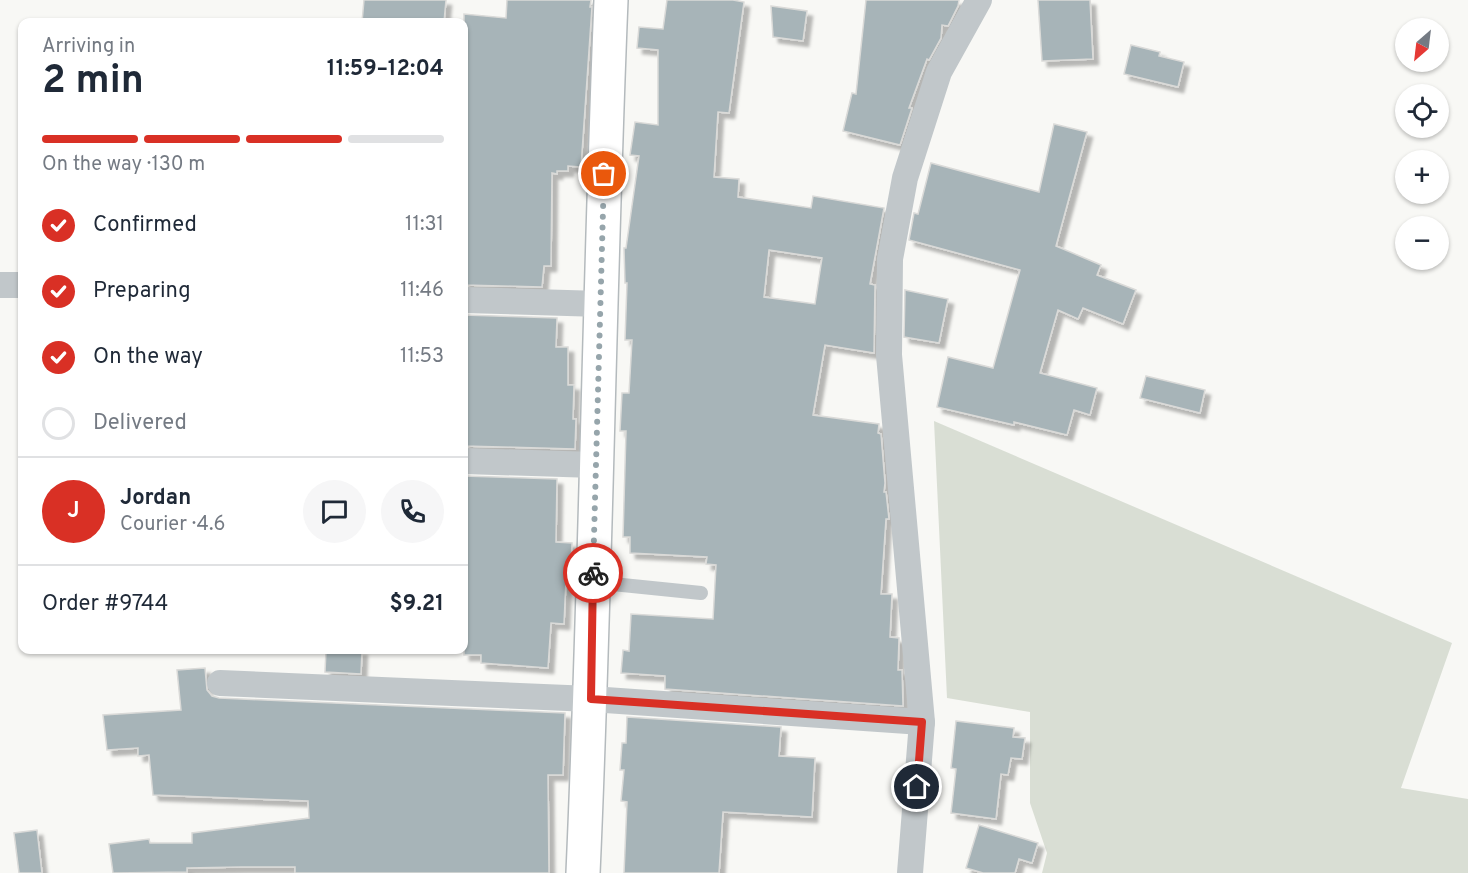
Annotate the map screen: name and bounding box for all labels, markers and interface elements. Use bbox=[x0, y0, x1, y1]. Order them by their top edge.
north arrow bbox=[1395, 18, 1449, 72]
map controls bbox=[1395, 18, 1449, 270]
text: Arriving in bbox=[42, 34, 135, 60]
text: 11:59–12:04 bbox=[327, 56, 444, 83]
text: 2 min bbox=[42, 58, 144, 107]
button: locate bbox=[1395, 84, 1449, 138]
pin bbox=[578, 148, 629, 199]
button: + bbox=[1395, 150, 1449, 204]
text: On the way · 130 m bbox=[42, 152, 205, 178]
icon: bag bbox=[587, 157, 620, 190]
icon: check bbox=[42, 209, 75, 242]
text: Confirmed bbox=[93, 212, 197, 239]
text: 11:31 bbox=[405, 212, 444, 238]
button: − bbox=[1395, 216, 1449, 270]
icon: check bbox=[42, 275, 75, 308]
text: Preparing bbox=[93, 278, 191, 305]
text: 11:46 bbox=[400, 278, 444, 304]
icon: check bbox=[42, 341, 75, 374]
text: On the way bbox=[93, 344, 203, 371]
text: 11:53 bbox=[400, 344, 444, 370]
text: Delivered bbox=[93, 410, 187, 437]
button: chat bbox=[303, 480, 366, 543]
button: phone bbox=[381, 480, 444, 543]
text: Jordan bbox=[120, 485, 191, 512]
text: J bbox=[67, 498, 80, 525]
text: Courier · 4.6 bbox=[120, 512, 225, 538]
courier bbox=[563, 543, 623, 603]
icon: bike bbox=[577, 557, 610, 590]
text: Order #9744 bbox=[42, 591, 168, 618]
text: $9.21 bbox=[390, 591, 444, 618]
pin bbox=[891, 761, 942, 812]
icon: home bbox=[900, 770, 933, 803]

